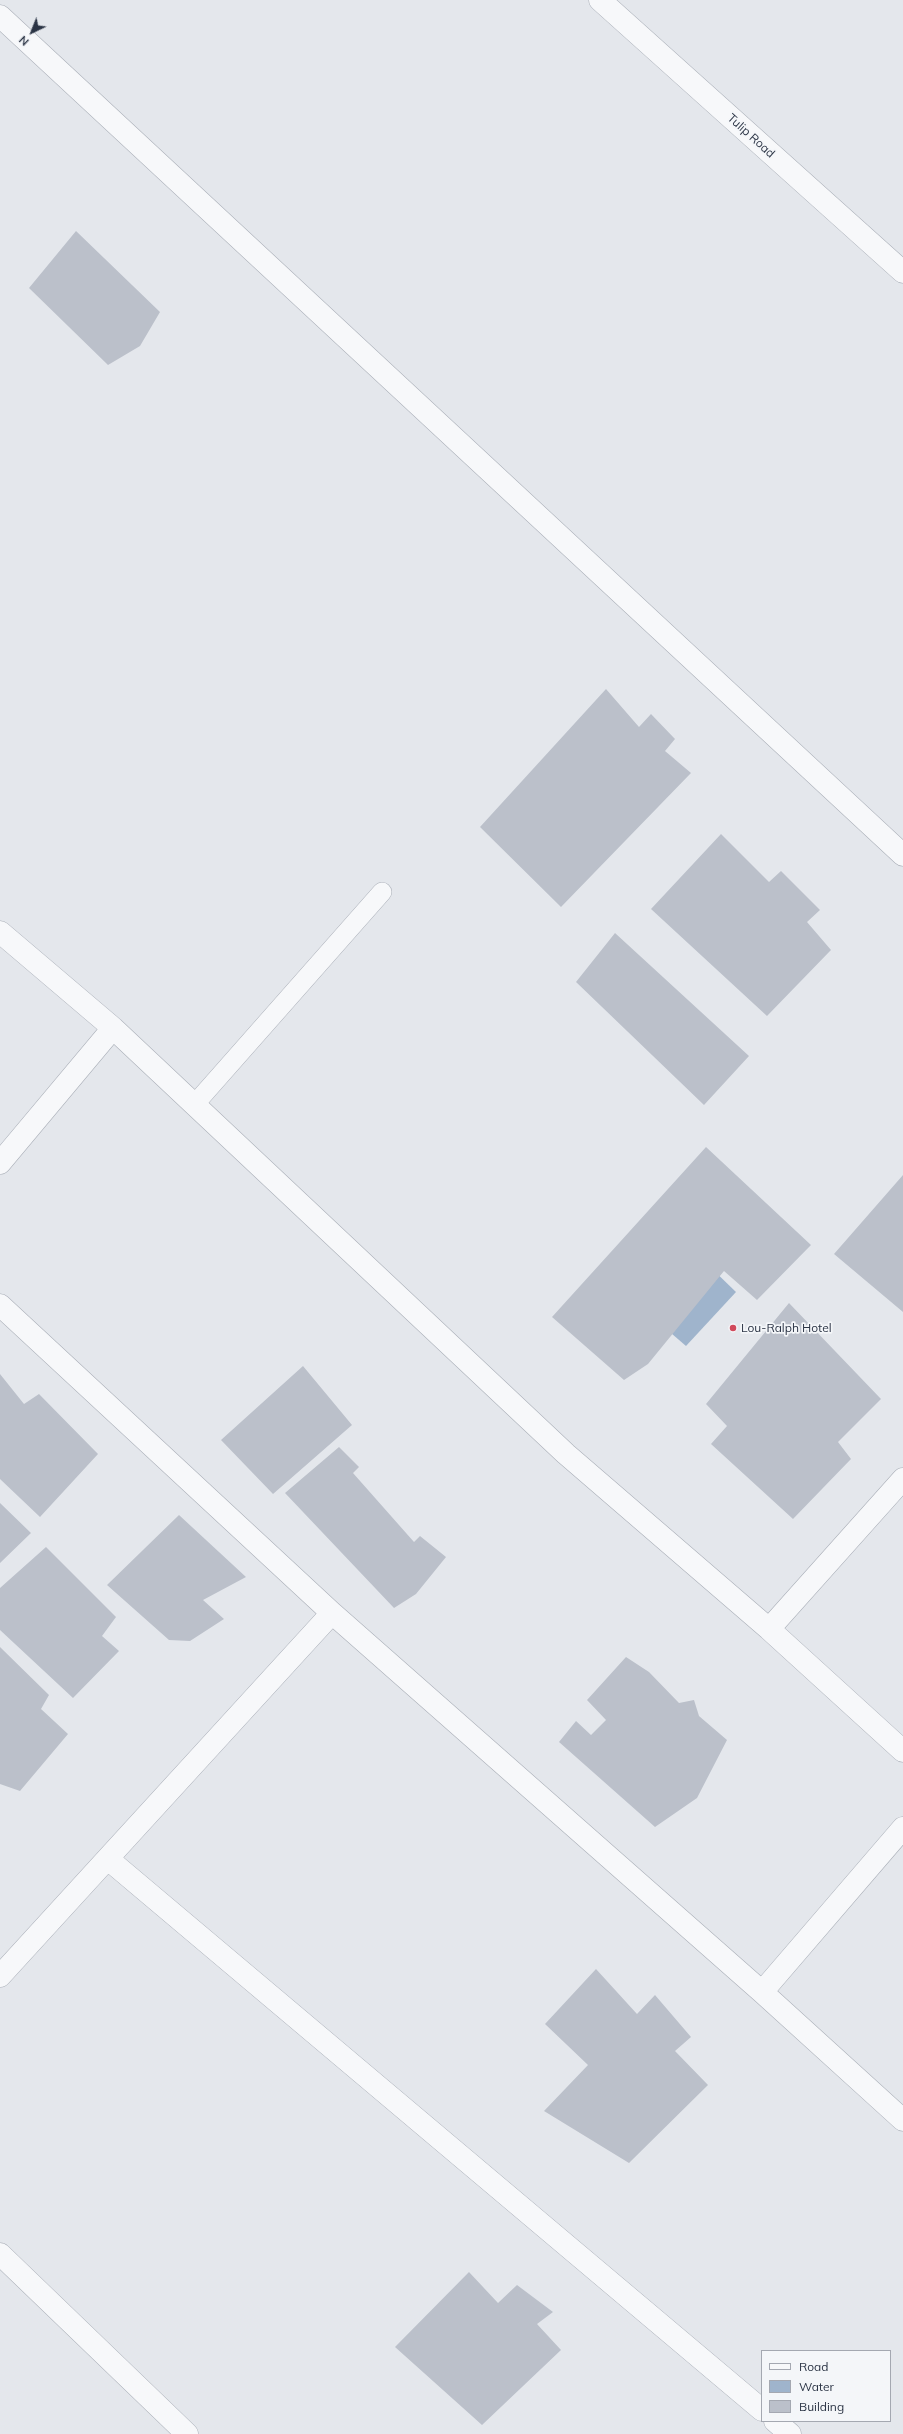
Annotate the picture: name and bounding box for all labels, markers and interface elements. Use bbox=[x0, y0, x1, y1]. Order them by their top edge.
north arrow bbox=[12, 12, 52, 52]
text: N bbox=[16, 33, 32, 49]
street label: Tulip Road bbox=[724, 111, 778, 161]
place label: Lou-Ralph Hotel bbox=[741, 1321, 832, 1335]
marker: Lou-Ralph Hotel bbox=[728, 1323, 738, 1333]
legend bbox=[761, 2350, 891, 2422]
text: Road bbox=[799, 2359, 828, 2374]
text: Water bbox=[799, 2379, 834, 2394]
text: Building bbox=[799, 2399, 844, 2414]

